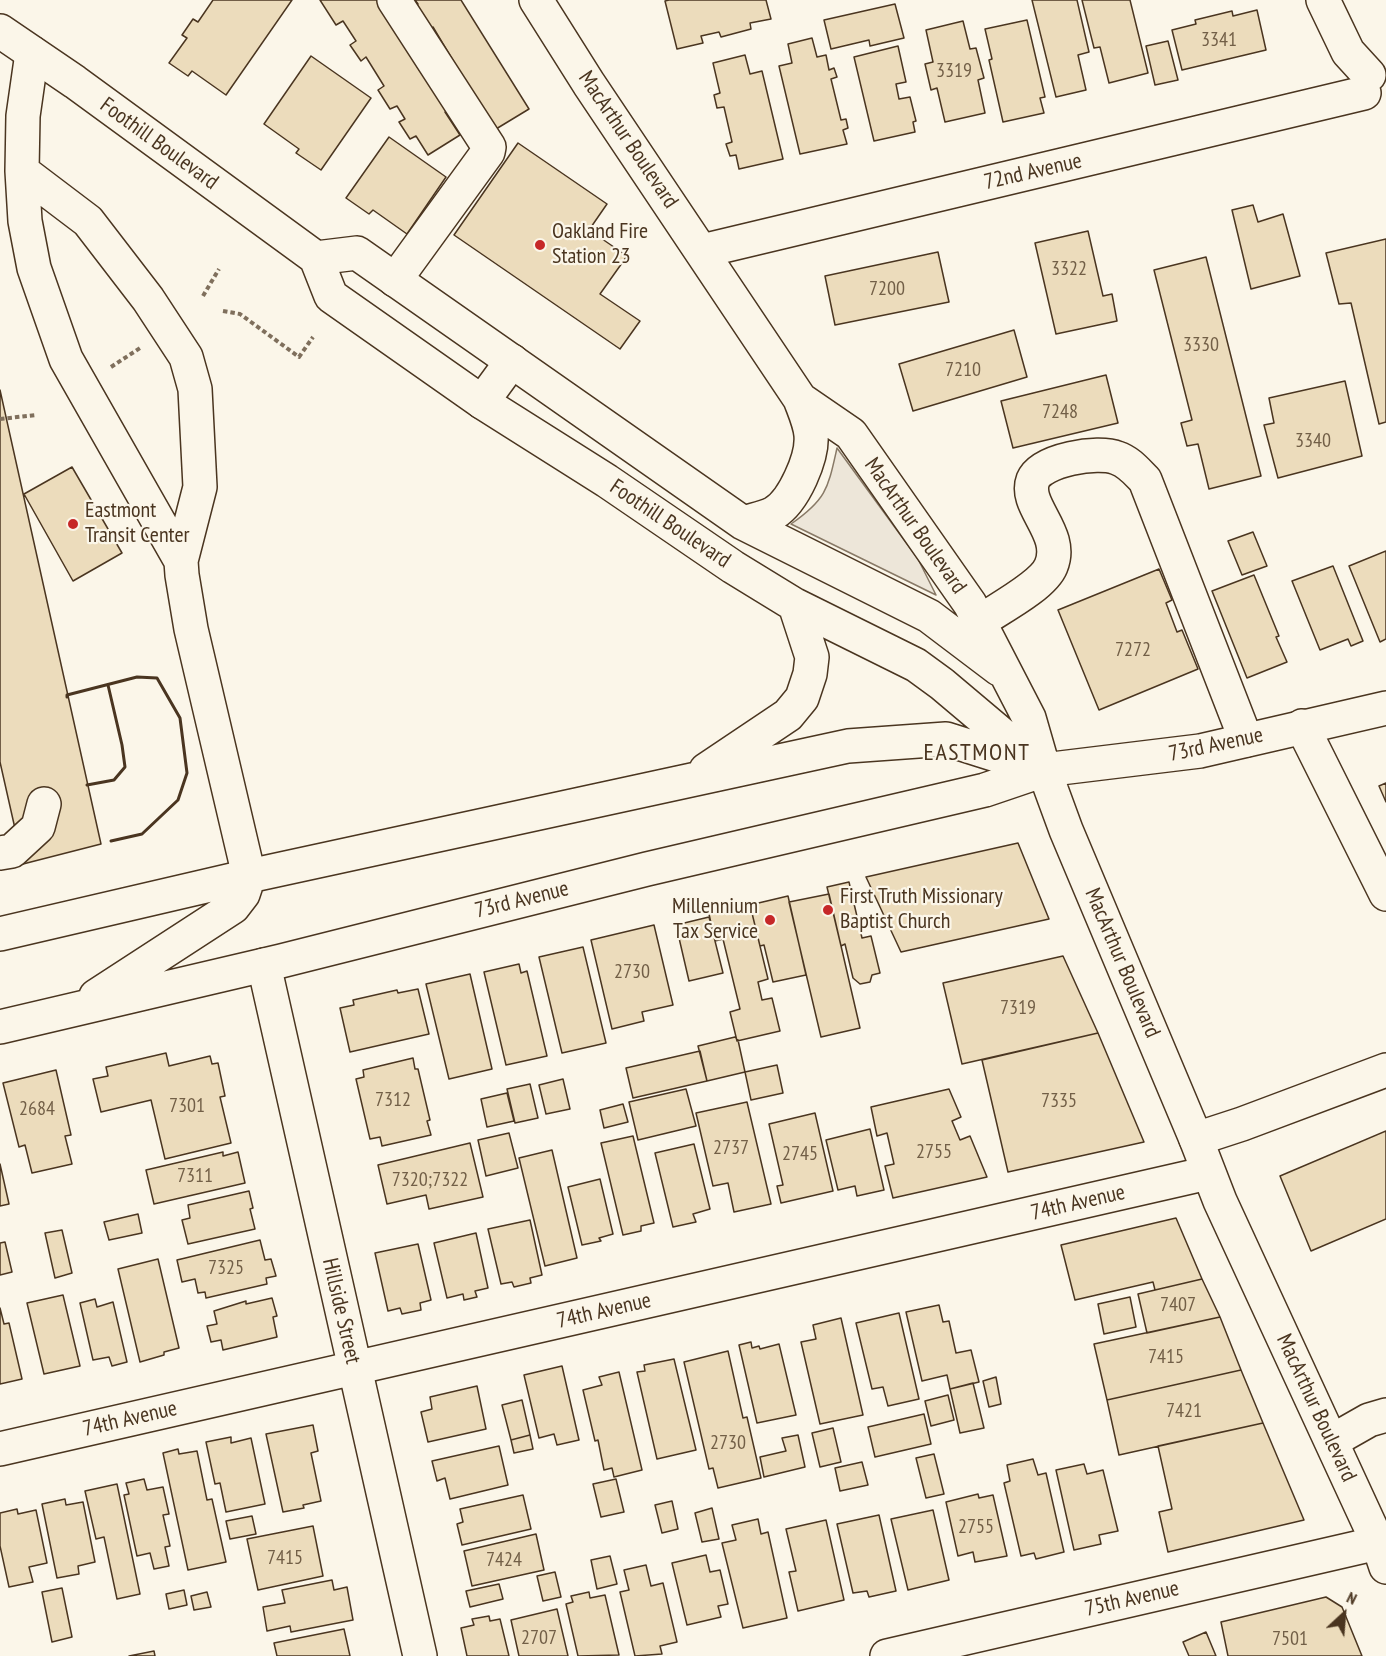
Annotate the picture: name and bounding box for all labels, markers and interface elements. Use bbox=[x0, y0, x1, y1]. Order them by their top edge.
house number: 3341 bbox=[1201, 28, 1237, 52]
house number: 3319 bbox=[936, 59, 972, 83]
street label: MacArthur Boulevard bbox=[572, 66, 684, 214]
street label: Foothill Boulevard bbox=[95, 92, 223, 196]
street label: 72nd Avenue bbox=[982, 148, 1084, 196]
place label: Oakland Fire Station 23 bbox=[552, 219, 648, 270]
marker: Oakland Fire Station 23 bbox=[533, 238, 547, 252]
house number: 3322 bbox=[1051, 257, 1087, 281]
house number: 7200 bbox=[869, 277, 905, 301]
house number: 3330 bbox=[1183, 333, 1219, 357]
house number: 7210 bbox=[945, 358, 981, 382]
house number: 7248 bbox=[1042, 400, 1078, 424]
house number: 3340 bbox=[1295, 429, 1331, 453]
street label: MacArthur Boulevard bbox=[858, 453, 972, 599]
street label: Foothill Boulevard bbox=[605, 474, 735, 574]
place label: Eastmont Transit Center bbox=[85, 498, 190, 550]
marker: Eastmont Transit Center bbox=[66, 517, 80, 531]
house number: 7272 bbox=[1115, 638, 1151, 662]
street label: 73rd Avenue bbox=[1166, 722, 1266, 768]
district label: EASTMONT bbox=[924, 739, 1030, 767]
street label: 73rd Avenue bbox=[472, 876, 572, 924]
place label: First Truth Missionary Baptist Church bbox=[840, 884, 1003, 936]
street label: MacArthur Boulevard bbox=[1079, 884, 1165, 1042]
place label: Millennium Tax Service bbox=[672, 894, 758, 945]
marker: First Truth Missionary Baptist Church bbox=[821, 903, 835, 917]
marker: Millennium Tax Service bbox=[763, 913, 777, 927]
house number: 2730 bbox=[614, 960, 650, 984]
house number: 7319 bbox=[1000, 996, 1036, 1020]
house number: 7312 bbox=[375, 1088, 411, 1112]
house number: 7335 bbox=[1041, 1089, 1077, 1113]
house number: 7301 bbox=[169, 1094, 205, 1118]
house number: 2684 bbox=[19, 1097, 55, 1121]
house number: 2737 bbox=[713, 1136, 749, 1160]
house number: 2755 bbox=[916, 1140, 952, 1164]
house number: 2745 bbox=[782, 1142, 818, 1166]
house number: 7311 bbox=[177, 1164, 213, 1188]
house number: 7320;7322 bbox=[392, 1168, 468, 1192]
street label: 74th Avenue bbox=[1028, 1179, 1128, 1227]
street label: Hillside Street bbox=[316, 1255, 366, 1367]
house number: 7325 bbox=[208, 1256, 244, 1280]
street label: 74th Avenue bbox=[554, 1287, 654, 1335]
house number: 7407 bbox=[1160, 1293, 1196, 1317]
street label: MacArthur Boulevard bbox=[1270, 1330, 1362, 1486]
house number: 7415 bbox=[1148, 1345, 1184, 1369]
street label: 74th Avenue bbox=[80, 1395, 180, 1443]
house number: 7421 bbox=[1166, 1399, 1202, 1423]
house number: 2730 bbox=[710, 1431, 746, 1455]
house number: 2755 bbox=[958, 1515, 994, 1539]
house number: 7415 bbox=[267, 1546, 303, 1570]
house number: 7424 bbox=[486, 1548, 522, 1572]
street label: 75th Avenue bbox=[1082, 1575, 1182, 1623]
north arrow bbox=[1314, 1584, 1374, 1644]
text: N bbox=[1344, 1587, 1360, 1609]
house number: 2707 bbox=[521, 1626, 557, 1650]
house number: 7501 bbox=[1272, 1627, 1308, 1651]

